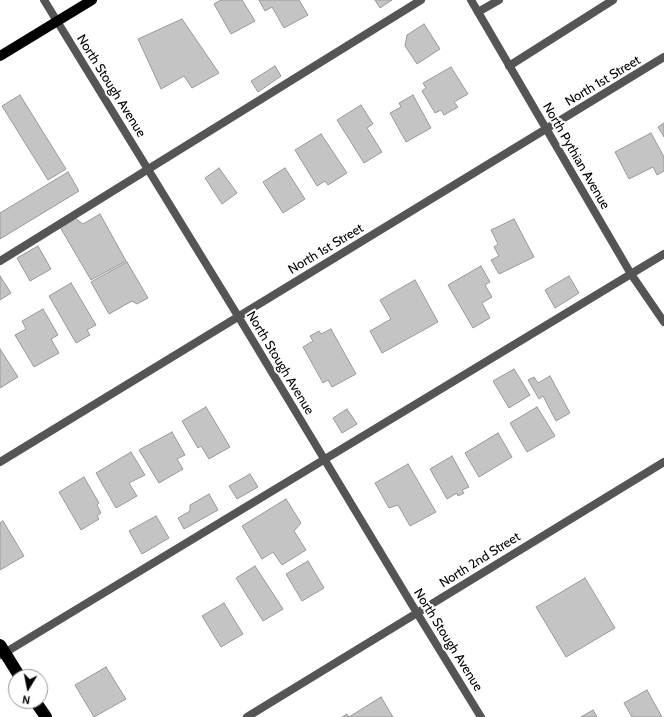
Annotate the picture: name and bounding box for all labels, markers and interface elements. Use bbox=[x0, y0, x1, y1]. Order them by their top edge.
street label: North Stough Avenue bbox=[73, 32, 149, 140]
street label: North 1st Street bbox=[563, 52, 643, 110]
street label: North Pythian Avenue bbox=[539, 100, 613, 212]
street label: North 1st Street bbox=[286, 220, 366, 278]
street label: North Stough Avenue bbox=[243, 308, 317, 418]
street label: North 2nd Street bbox=[437, 529, 523, 591]
street label: North Stough Avenue bbox=[410, 586, 486, 694]
north arrow bbox=[8, 669, 48, 709]
text: N bbox=[21, 692, 31, 707]

